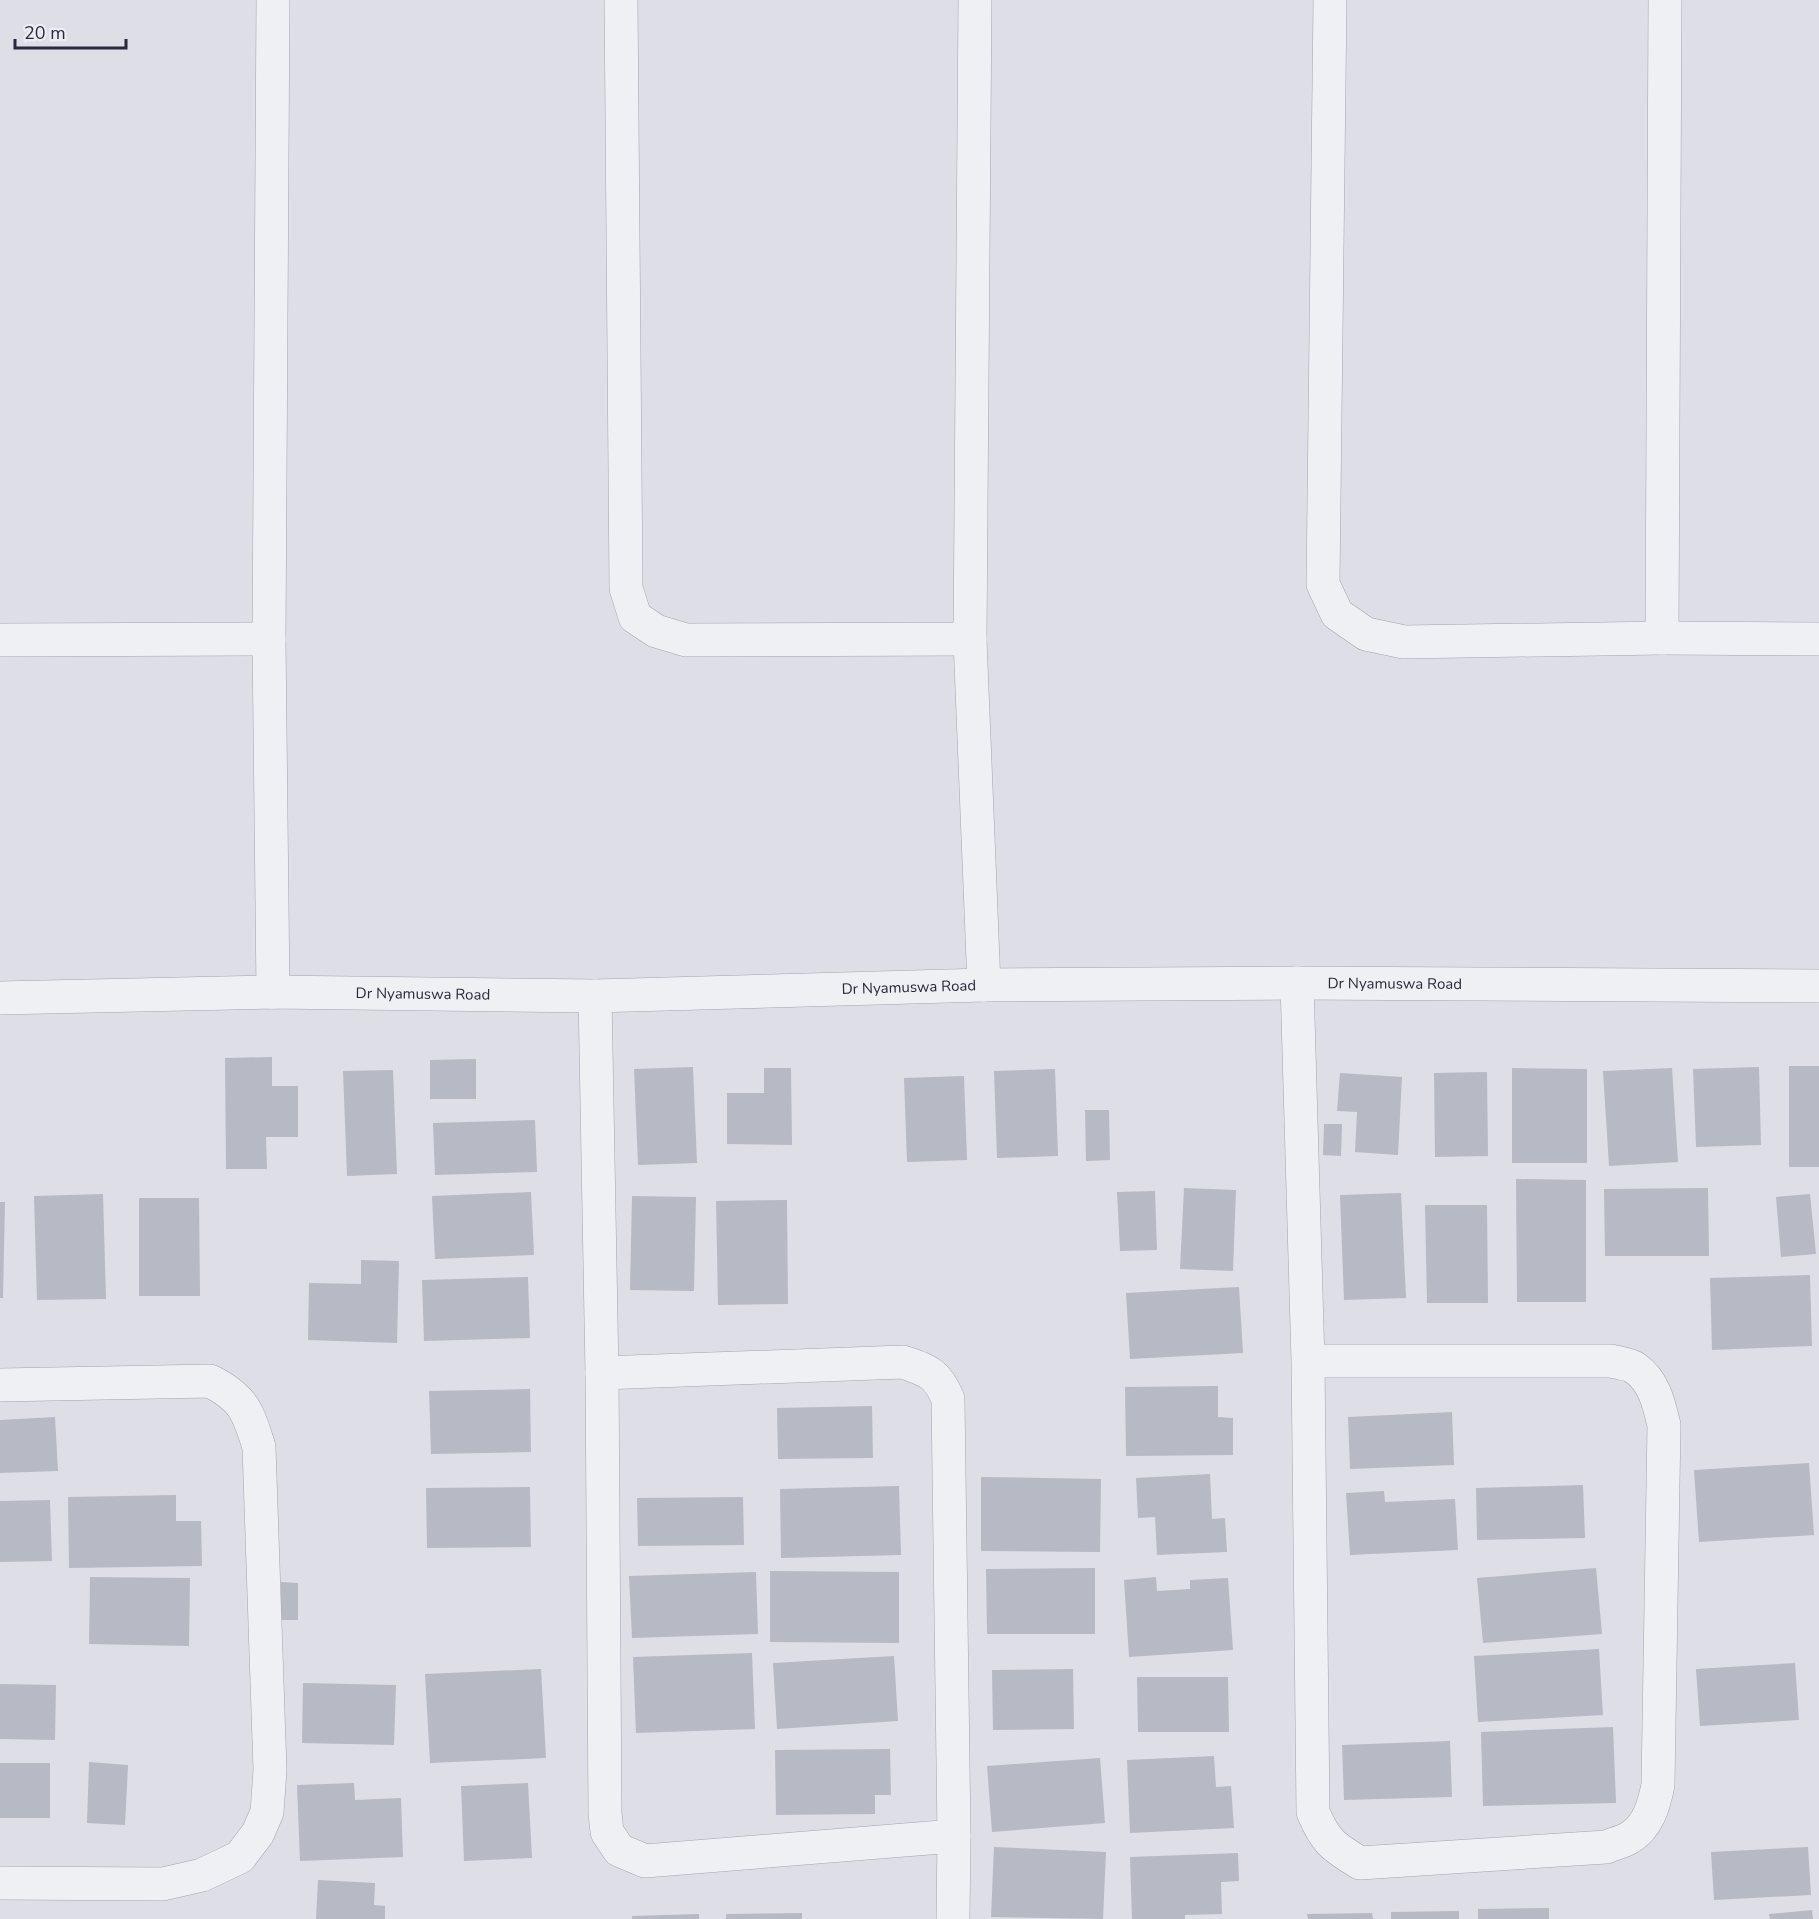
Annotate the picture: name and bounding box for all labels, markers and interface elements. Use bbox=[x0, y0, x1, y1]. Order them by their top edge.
scale bar bbox=[15, 12, 126, 50]
text: 20 m bbox=[24, 21, 66, 45]
street label: Dr Nyamuswa Road bbox=[1327, 973, 1462, 994]
street label: Dr Nyamuswa Road bbox=[841, 975, 976, 999]
street label: Dr Nyamuswa Road bbox=[356, 983, 490, 1005]

